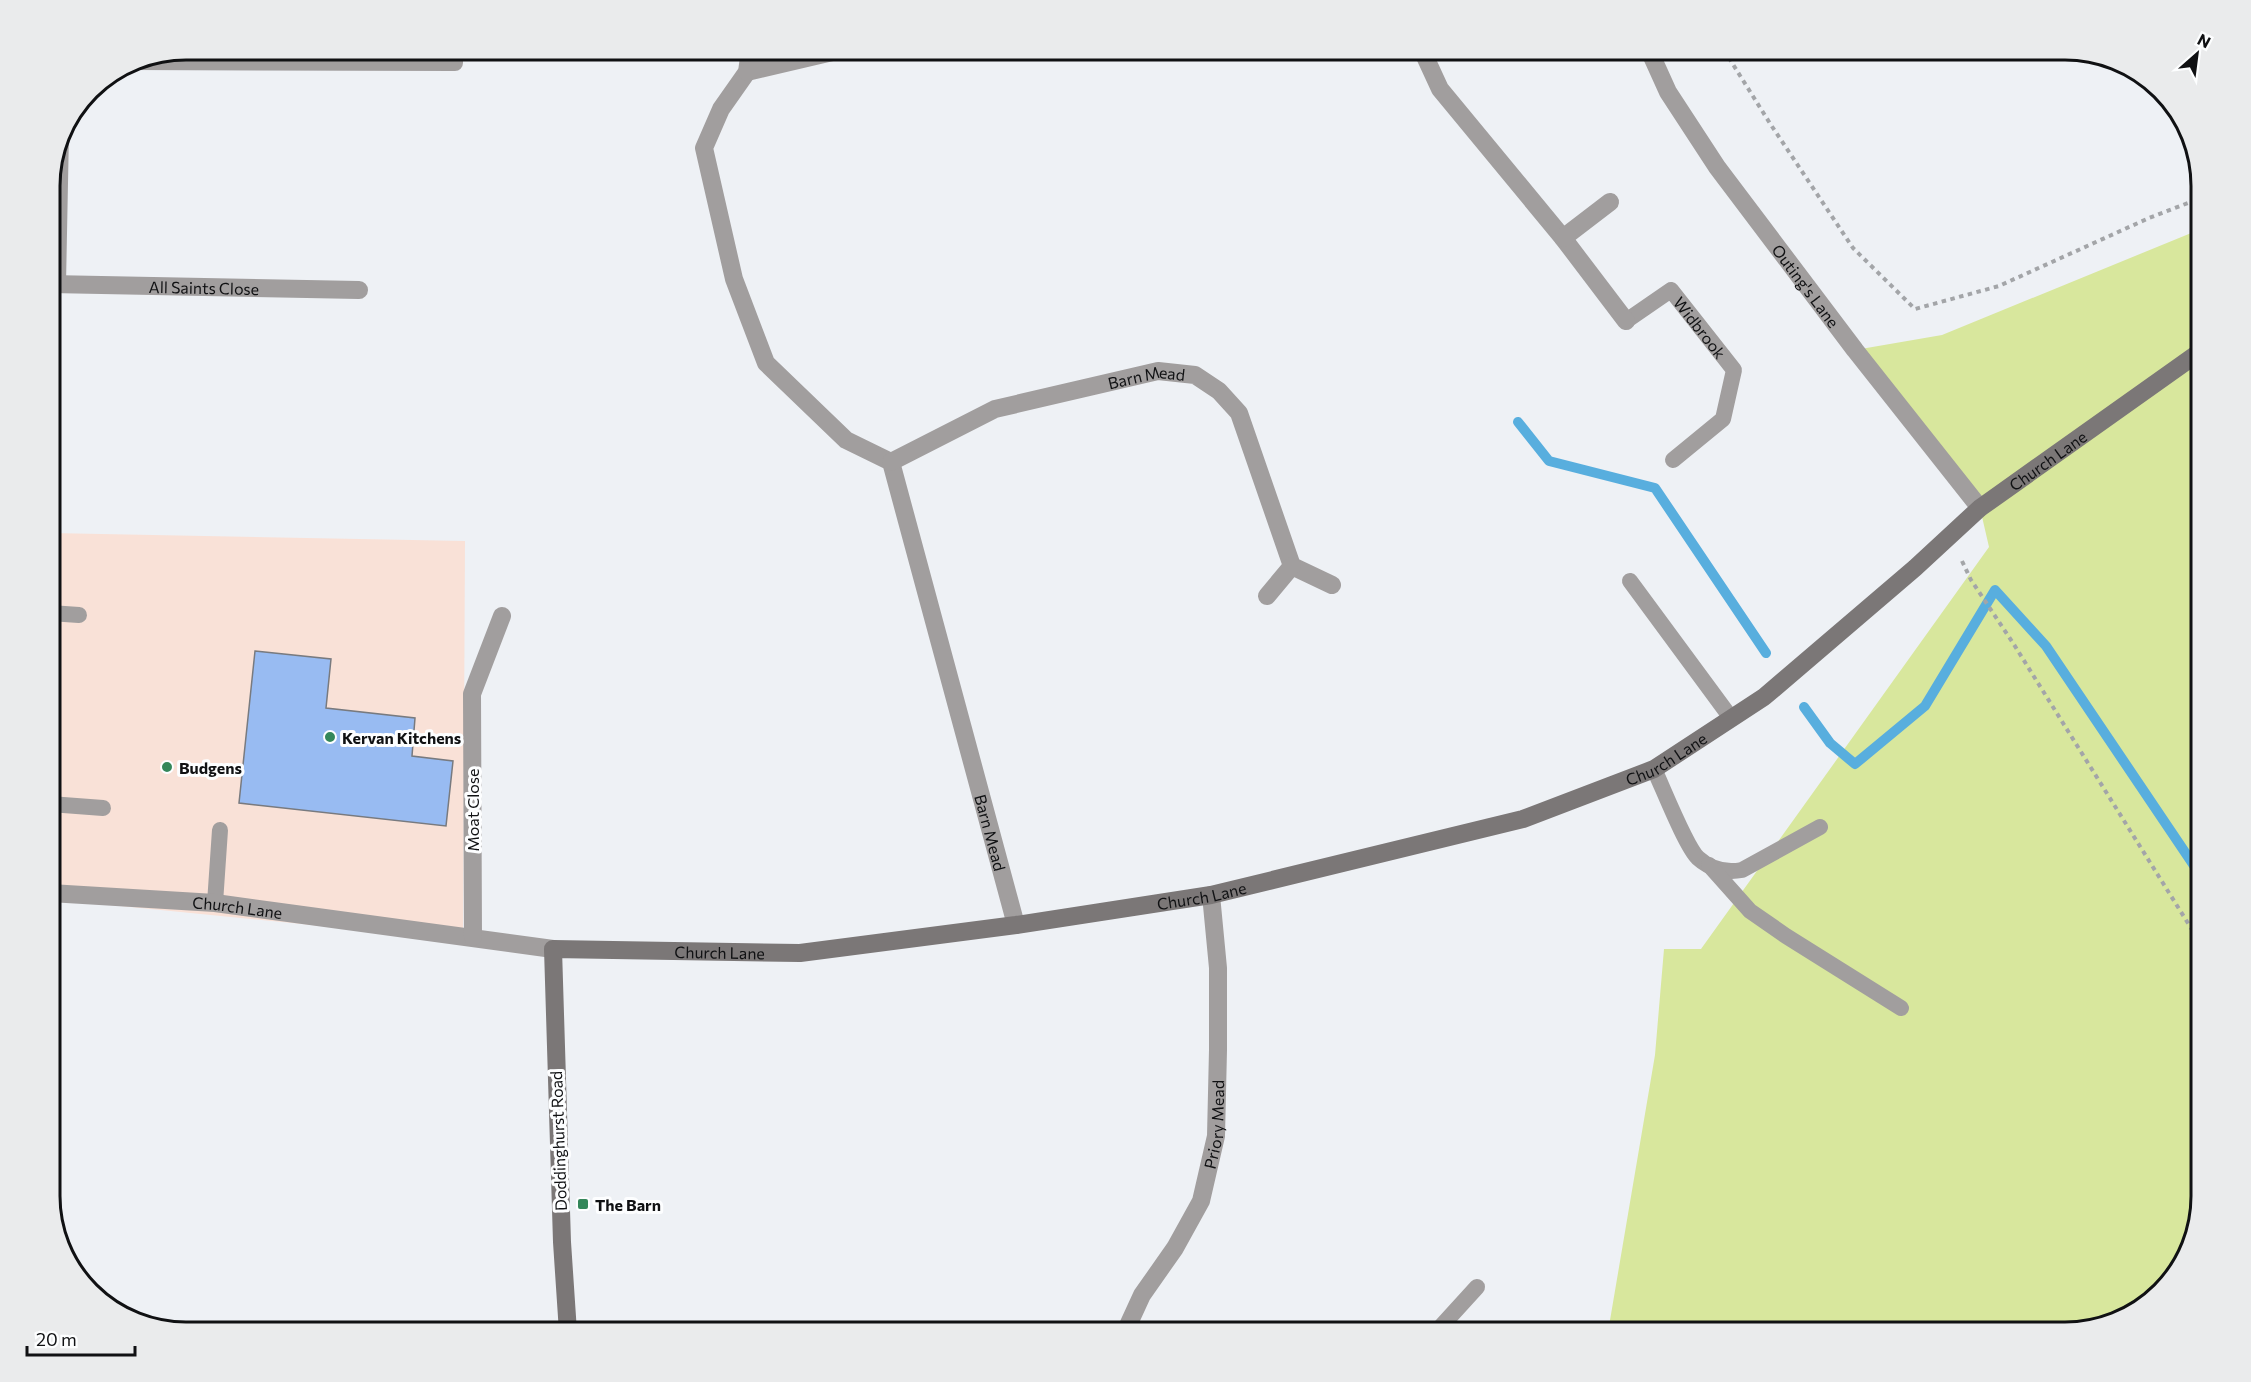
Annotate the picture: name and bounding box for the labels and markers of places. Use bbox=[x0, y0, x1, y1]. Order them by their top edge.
place label: Kervan Kitchens bbox=[342, 728, 461, 747]
marker: Kervan Kitchens bbox=[323, 730, 337, 744]
place label: Budgens bbox=[179, 758, 242, 777]
marker: Budgens bbox=[160, 760, 174, 774]
place label: The Barn bbox=[595, 1195, 661, 1214]
marker: The Barn bbox=[576, 1197, 590, 1211]

